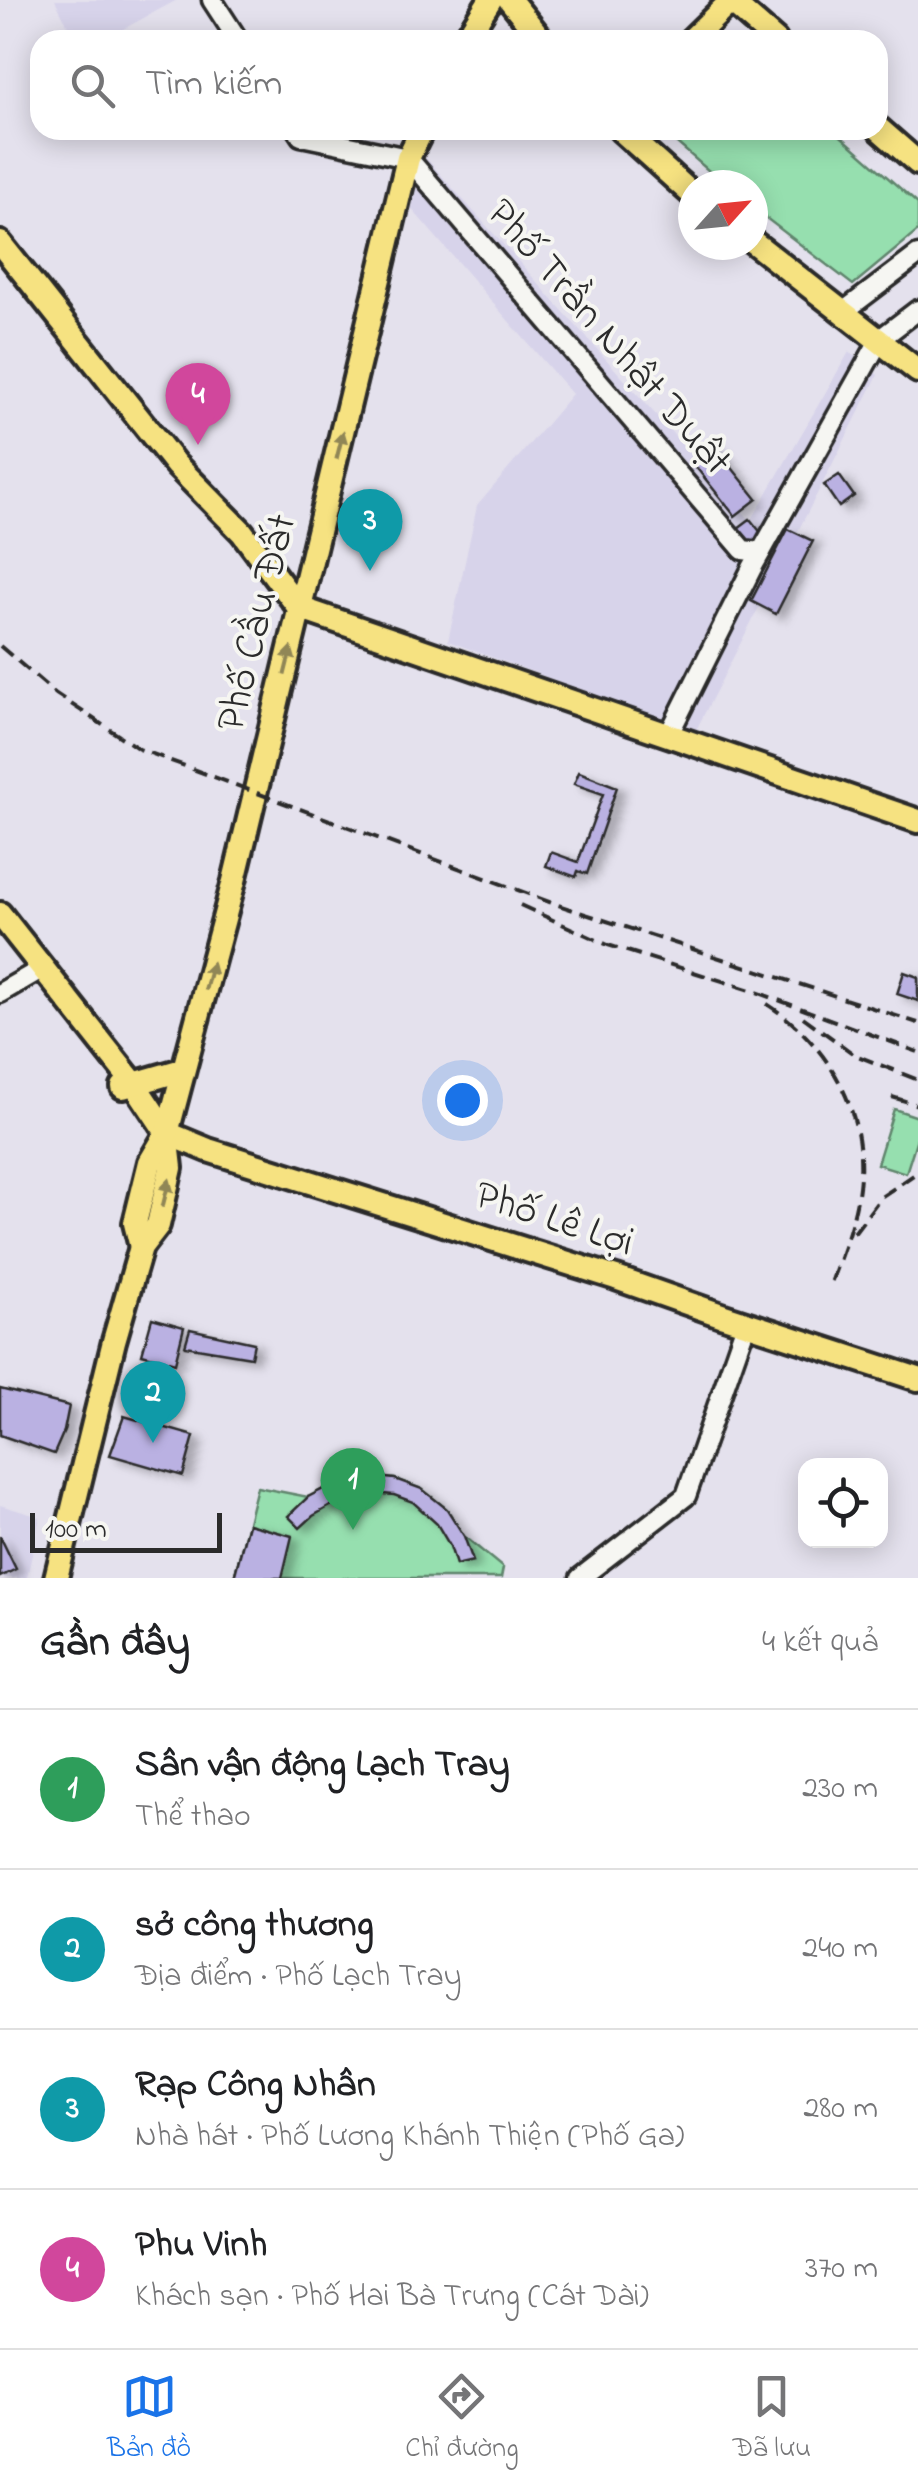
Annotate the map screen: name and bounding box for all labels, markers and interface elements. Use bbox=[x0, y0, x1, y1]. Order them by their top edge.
search box bbox=[30, 30, 888, 140]
text: Tìm kiếm bbox=[145, 57, 283, 113]
icon: search bbox=[65, 58, 120, 113]
north arrow bbox=[678, 170, 768, 260]
street label: Phố Trần Nhật Duật bbox=[470, 186, 746, 490]
pin: 4 bbox=[166, 362, 230, 445]
one-way arrow bbox=[332, 429, 348, 460]
pin: 3 bbox=[338, 488, 402, 571]
street label: Phố Cầu Đất bbox=[202, 508, 314, 738]
one-way arrow bbox=[281, 645, 296, 676]
one-way arrow bbox=[201, 960, 217, 991]
your location bbox=[437, 1075, 488, 1126]
street label: Phố Lê Lợi bbox=[467, 1166, 641, 1274]
one-way arrow bbox=[159, 1177, 174, 1208]
pin: 2 bbox=[120, 1360, 186, 1443]
pin: 1 bbox=[320, 1448, 386, 1530]
map controls bbox=[798, 1458, 888, 1548]
button: locate bbox=[798, 1458, 888, 1548]
scale bar bbox=[30, 1508, 222, 1552]
text: 100 m bbox=[45, 1510, 107, 1551]
text: Gần đây bbox=[40, 1613, 190, 1674]
text: 4 kết quả bbox=[762, 1620, 878, 1667]
text: Sân vận động Lạch Tray bbox=[135, 1738, 510, 1794]
text: 1 bbox=[67, 1766, 78, 1813]
text: 230 m bbox=[802, 1766, 878, 1813]
text: Thể thao bbox=[135, 1794, 251, 1841]
text: sở công thương bbox=[135, 1898, 374, 1954]
text: 2 bbox=[65, 1926, 80, 1973]
text: 240 m bbox=[802, 1926, 878, 1973]
text: Địa điểm · Phố Lạch Tray bbox=[135, 1954, 462, 2001]
text: Rạp Công Nhân bbox=[135, 2058, 376, 2114]
text: 3 bbox=[66, 2086, 79, 2133]
text: 280 m bbox=[803, 2086, 878, 2133]
text: Nhà hát · Phố Lương Khánh Thiện (Phố Ga) bbox=[135, 2114, 684, 2161]
text: Phu Vinh bbox=[135, 2218, 267, 2274]
text: 4 bbox=[66, 2246, 79, 2293]
text: 370 m bbox=[805, 2246, 878, 2293]
text: Khách sạn · Phố Hai Bà Trưng (Cát Dài) bbox=[135, 2274, 649, 2321]
tab: Bản đồ bbox=[107, 2369, 191, 2470]
tab: Chỉ đường bbox=[405, 2369, 519, 2470]
tab: Đã lưu bbox=[733, 2369, 811, 2470]

